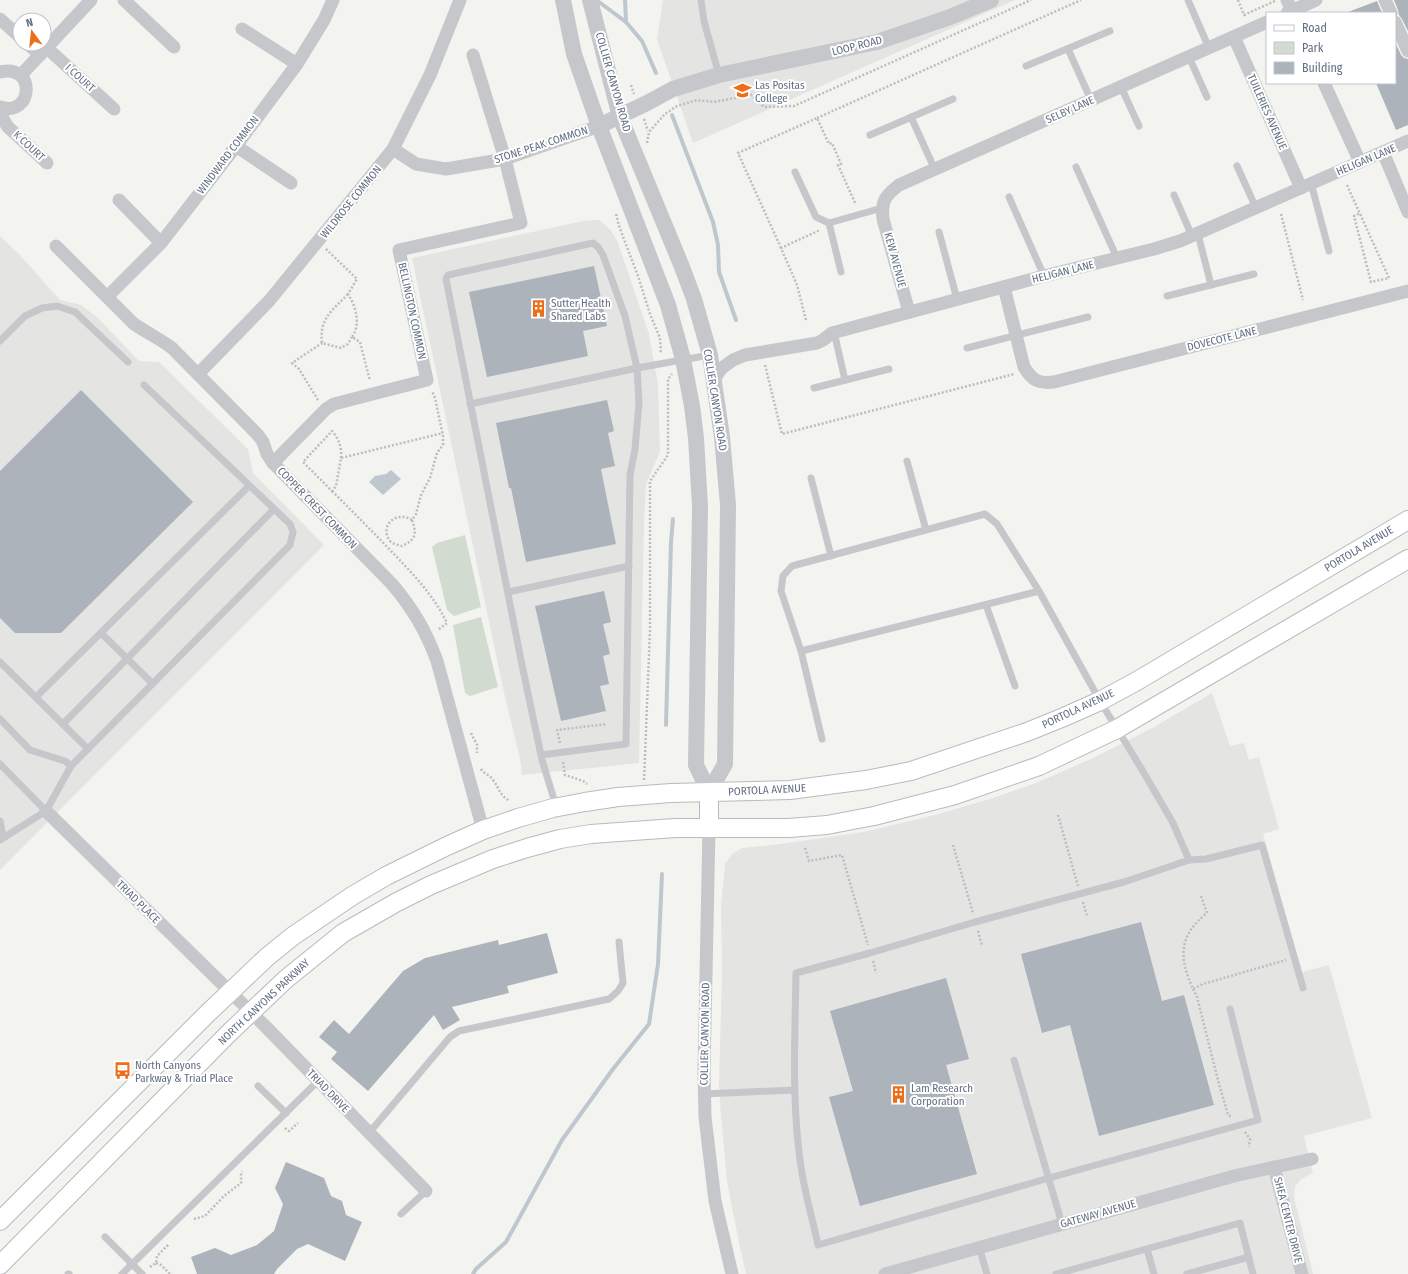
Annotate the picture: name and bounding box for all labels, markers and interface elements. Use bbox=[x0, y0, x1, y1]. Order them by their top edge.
north arrow bbox=[12, 12, 52, 52]
legend bbox=[1266, 12, 1396, 84]
text: N bbox=[25, 16, 34, 30]
text: Road bbox=[1302, 21, 1327, 35]
street label: COLLIER CANYON ROAD bbox=[593, 31, 633, 133]
street label: LOOP ROAD bbox=[830, 33, 884, 59]
text: Park bbox=[1302, 41, 1324, 55]
street label: I COURT bbox=[63, 61, 98, 95]
text: Building bbox=[1302, 61, 1343, 75]
street label: TUILERIES AVENUE bbox=[1245, 72, 1289, 152]
place label: Las Positas College bbox=[755, 79, 805, 105]
school or university icon: Las Positas College bbox=[732, 81, 752, 101]
street label: SELBY LANE bbox=[1044, 94, 1096, 126]
street label: WINDWARD COMMON bbox=[194, 113, 262, 197]
street label: STONE PEAK COMMON bbox=[493, 124, 589, 166]
street label: K COURT bbox=[11, 128, 48, 164]
street label: HELIGAN LANE bbox=[1334, 142, 1398, 178]
street label: WILDROSE COMMON bbox=[318, 163, 384, 241]
street label: KEW AVENUE bbox=[881, 231, 909, 289]
street label: HELIGAN LANE bbox=[1031, 258, 1095, 286]
street label: BELLINGTON COMMON bbox=[395, 261, 429, 361]
place label: Sutter Health Shared Labs bbox=[551, 297, 611, 323]
building icon: Sutter Health Shared Labs bbox=[528, 299, 548, 319]
street label: DOVECOTE LANE bbox=[1186, 324, 1258, 354]
street label: COLLIER CANYON ROAD bbox=[701, 348, 729, 452]
street label: COPPER CREST COMMON bbox=[275, 465, 359, 551]
street label: PORTOLA AVENUE bbox=[1322, 523, 1396, 575]
street label: PORTOLA AVENUE bbox=[1040, 687, 1116, 731]
street label: PORTOLA AVENUE bbox=[728, 781, 806, 799]
street label: TRIAD PLACE bbox=[114, 878, 162, 926]
street label: NORTH CANYONS PARKWAY bbox=[216, 956, 313, 1048]
street label: COLLIER CANYON ROAD bbox=[698, 982, 712, 1086]
place label: North Canyons Parkway & Triad Place bbox=[135, 1059, 233, 1085]
bus stop icon: North Canyons Parkway & Triad Place bbox=[112, 1061, 132, 1081]
street label: TRIAD DRIVE bbox=[304, 1067, 352, 1115]
place label: Lam Research Corporation bbox=[911, 1082, 973, 1108]
building icon: Lam Research Corporation bbox=[888, 1084, 908, 1104]
street label: SHEA CENTER DRIVE bbox=[1271, 1176, 1305, 1264]
street label: GATEWAY AVENUE bbox=[1059, 1197, 1137, 1231]

